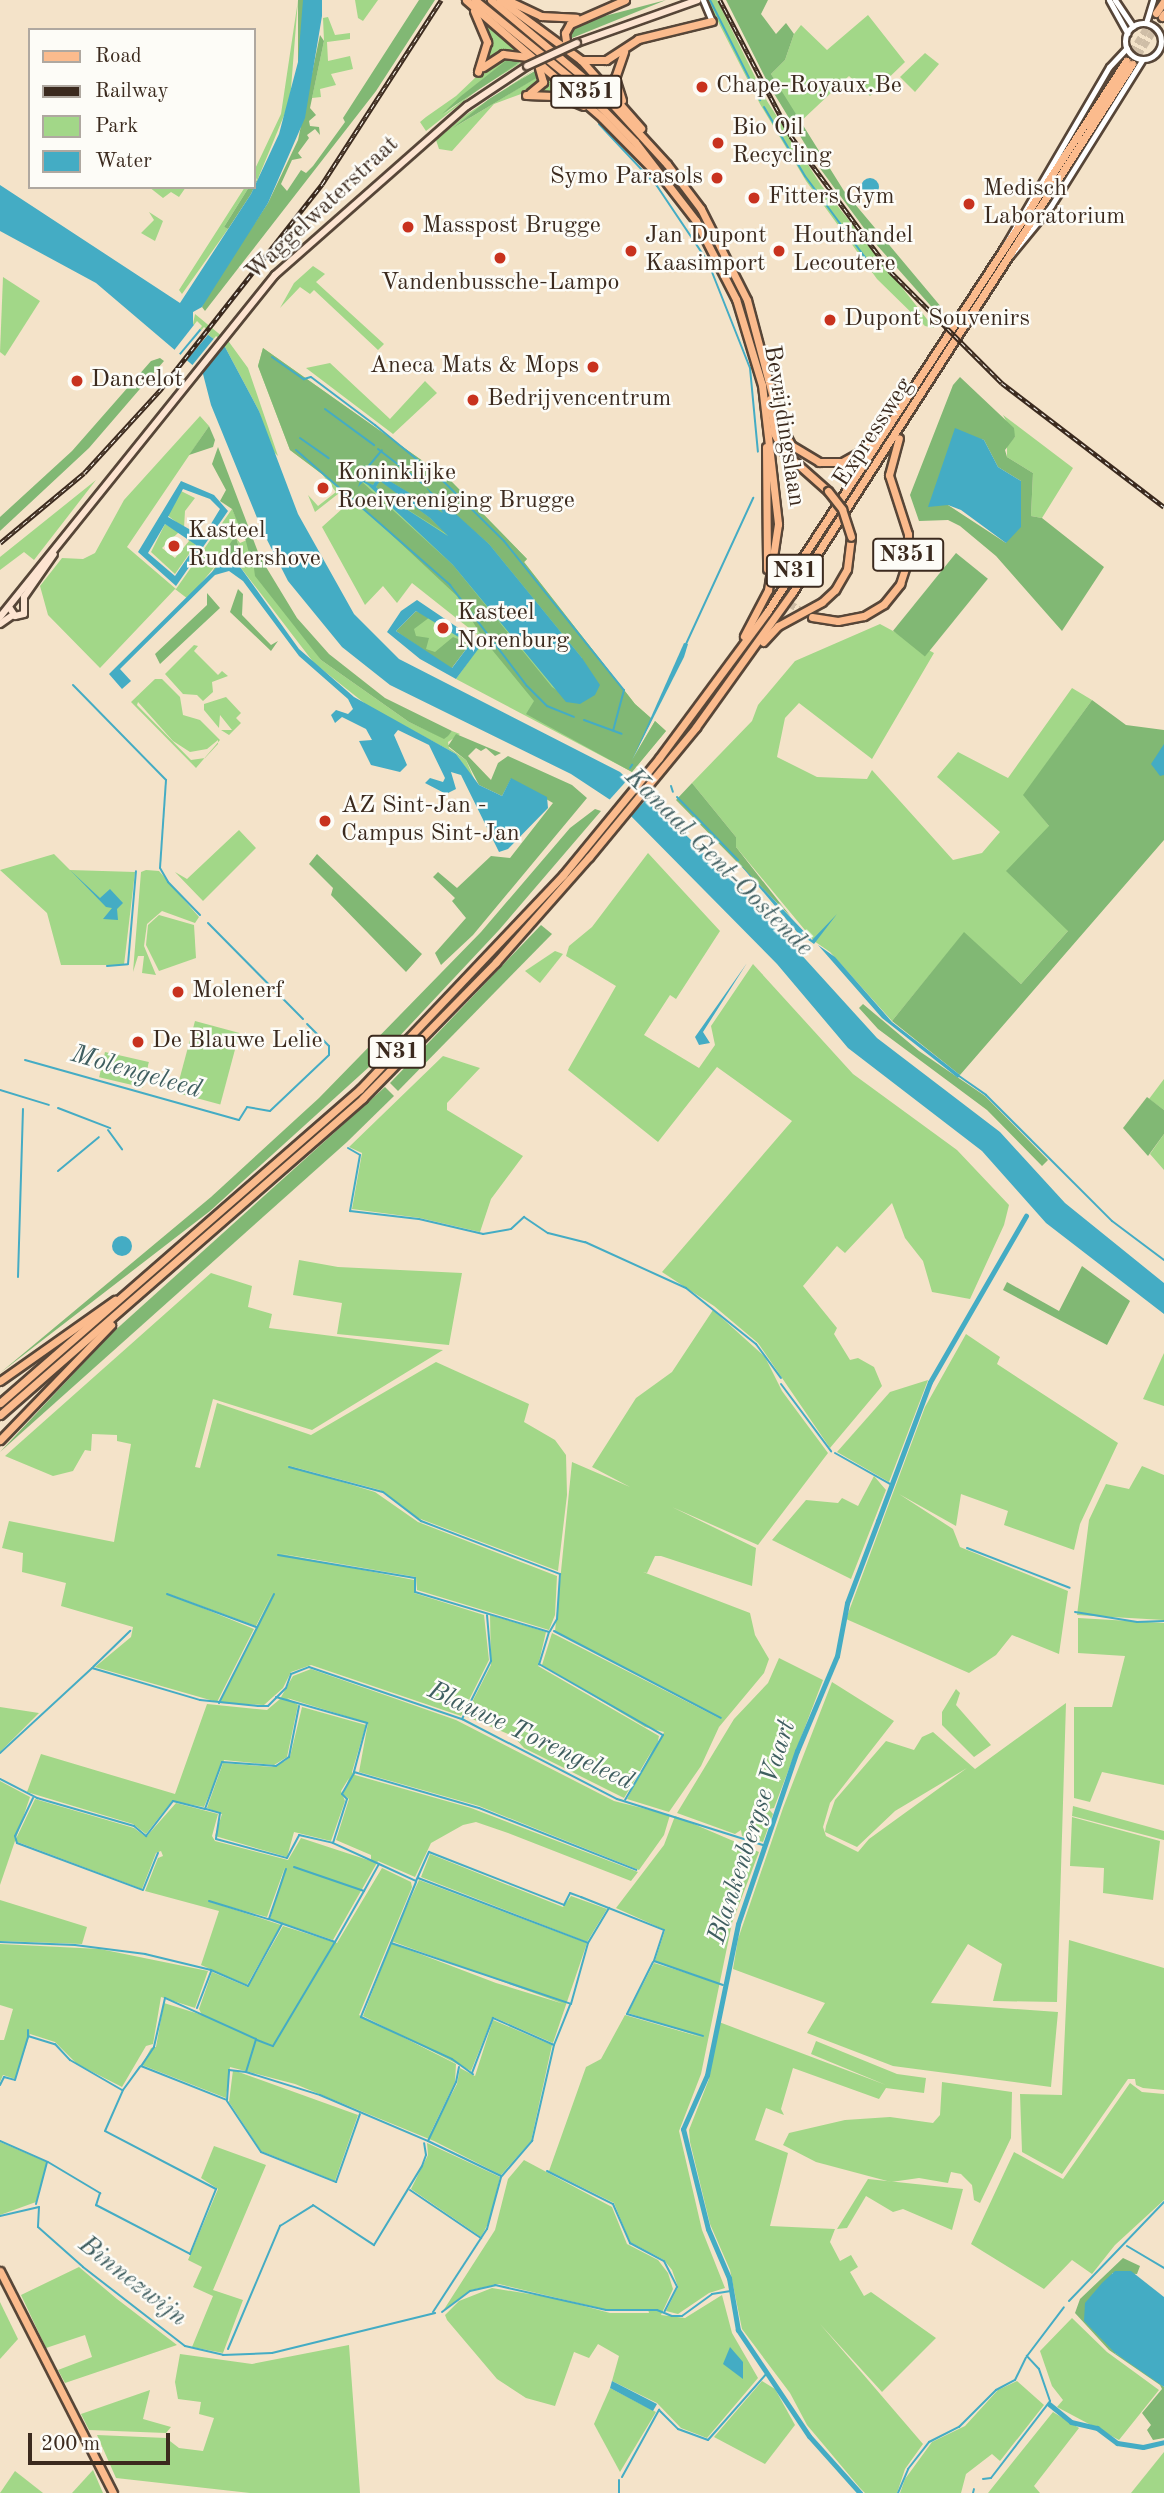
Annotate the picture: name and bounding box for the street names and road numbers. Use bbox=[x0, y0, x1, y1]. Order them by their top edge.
road number: N351 bbox=[549, 72, 623, 111]
street label: Waggelwaterstraat bbox=[240, 131, 406, 287]
street label: Bevrijdingslaan bbox=[756, 343, 810, 509]
street label: Expressweg bbox=[828, 373, 920, 493]
road number: N351 bbox=[871, 536, 945, 575]
road number: N31 bbox=[765, 552, 825, 590]
road number: N31 bbox=[367, 1032, 427, 1072]

